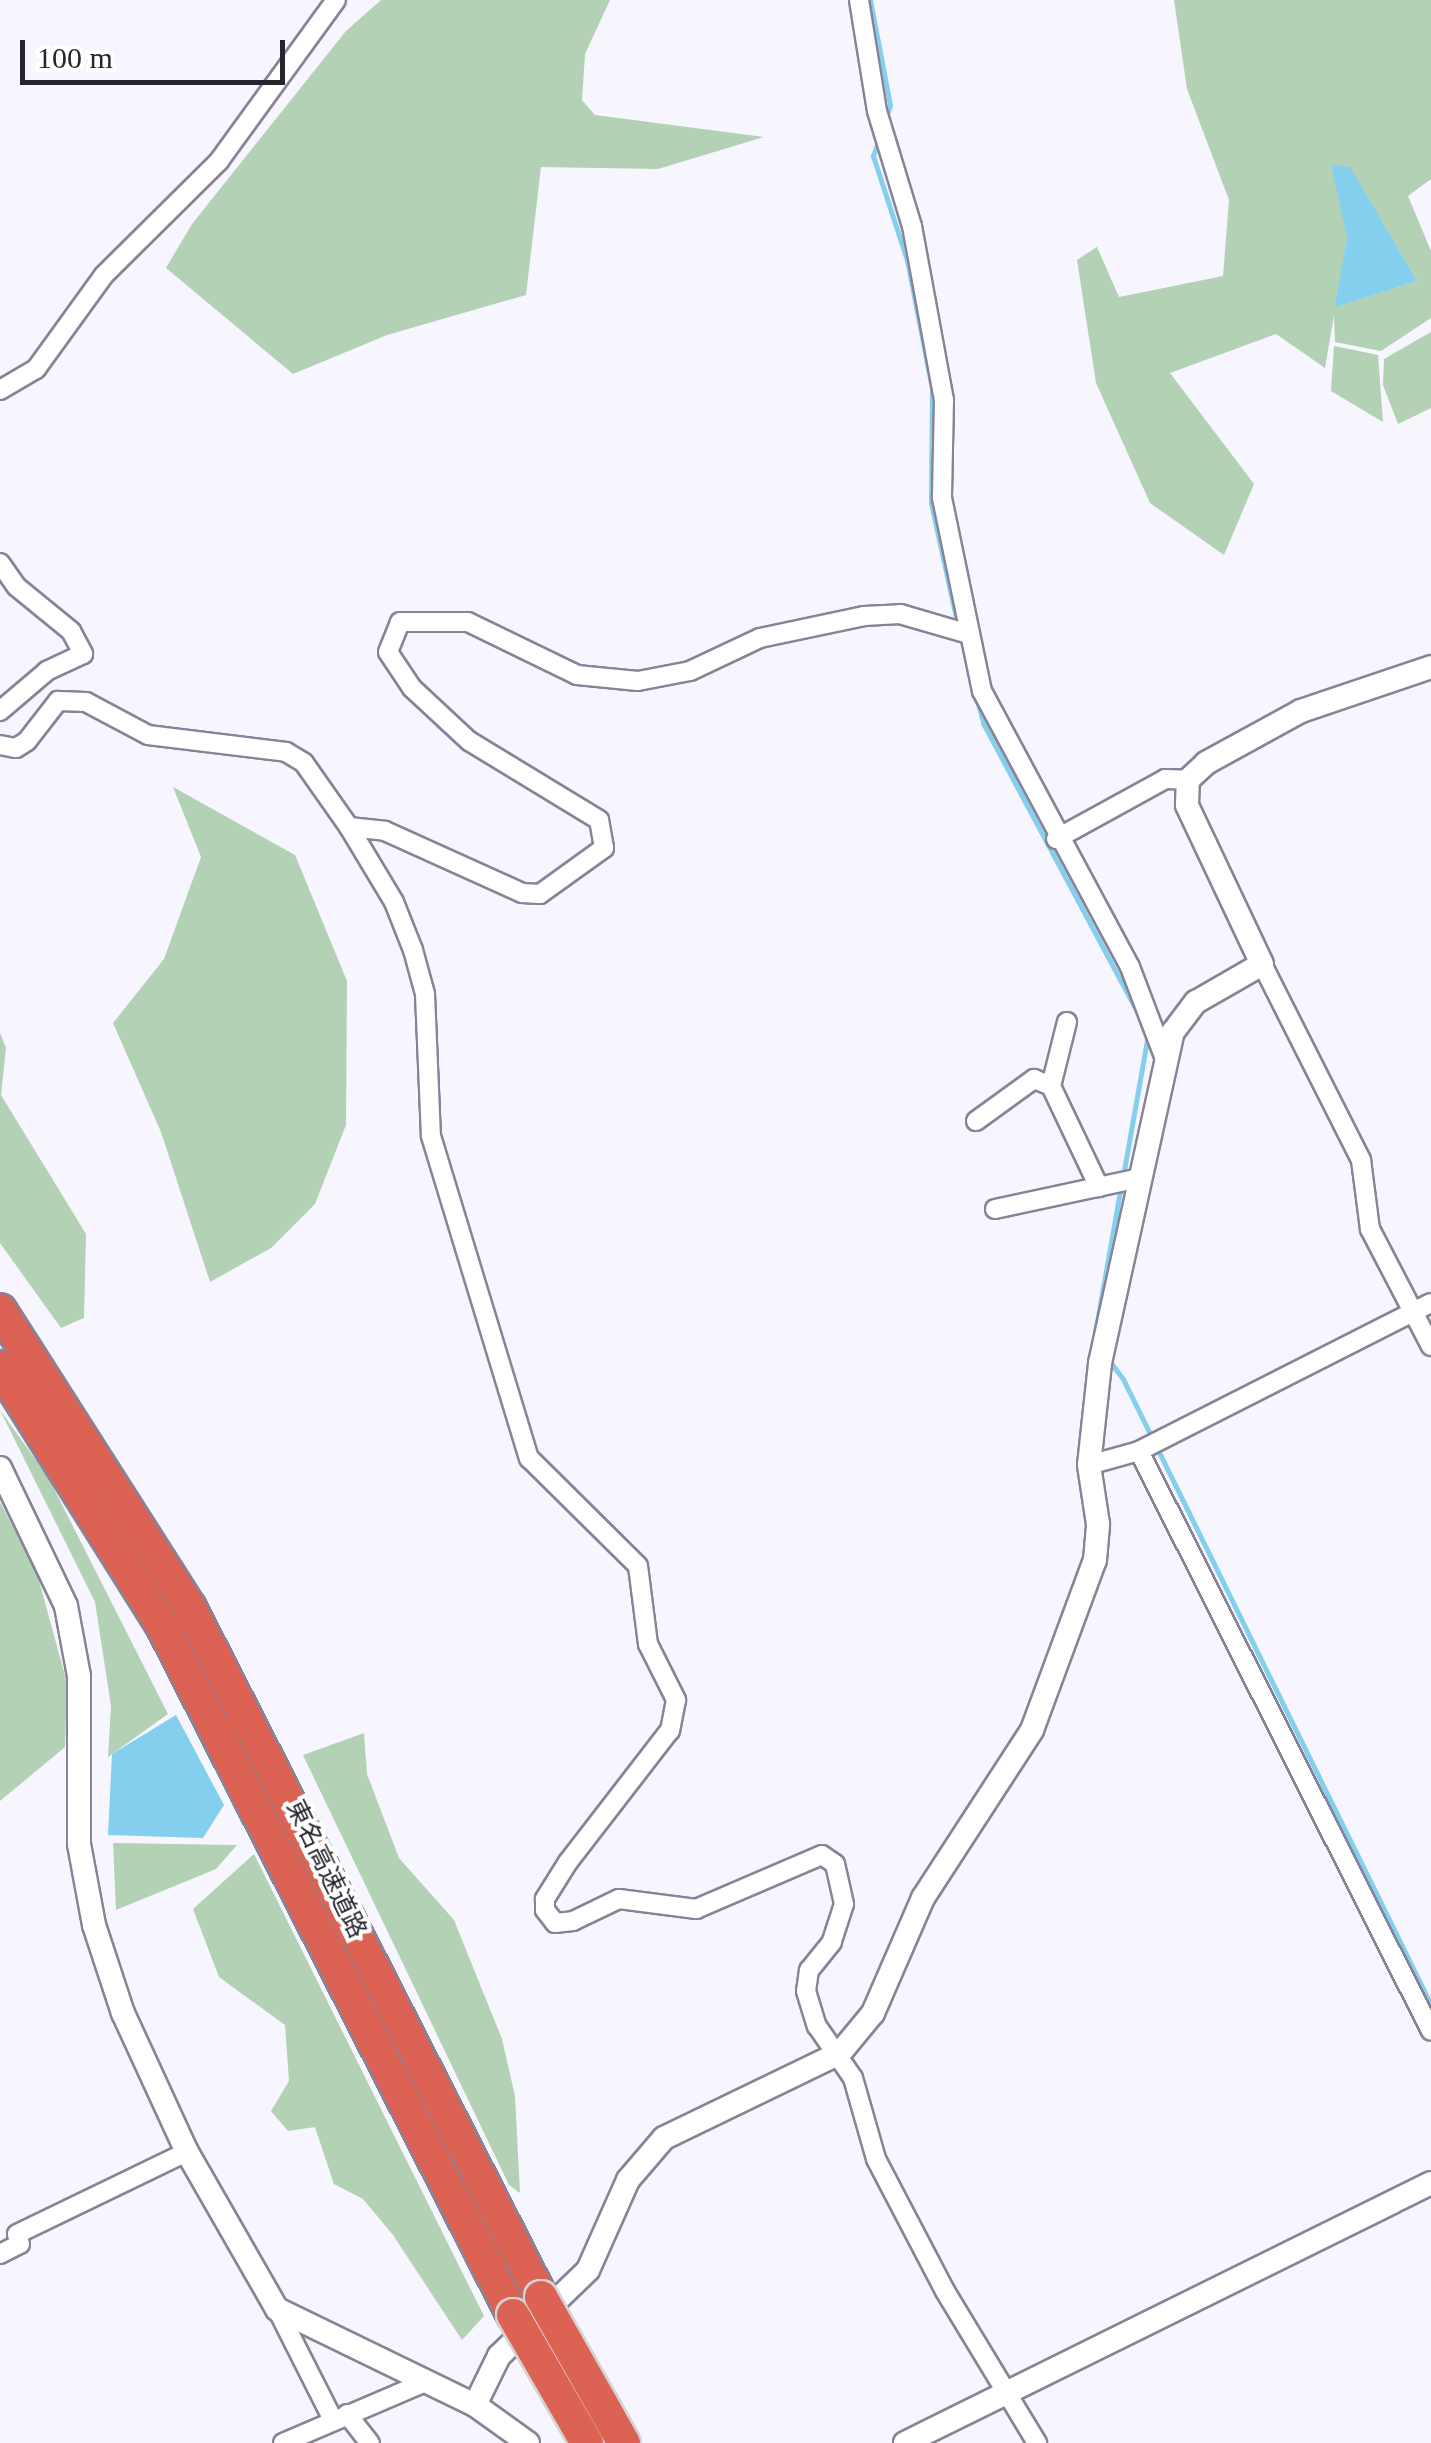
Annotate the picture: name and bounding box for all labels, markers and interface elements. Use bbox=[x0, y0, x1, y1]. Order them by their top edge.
scale bar bbox=[25, 20, 290, 82]
text: 100 m bbox=[37, 41, 113, 74]
street label: 東名高速道路 bbox=[280, 1795, 372, 1943]

